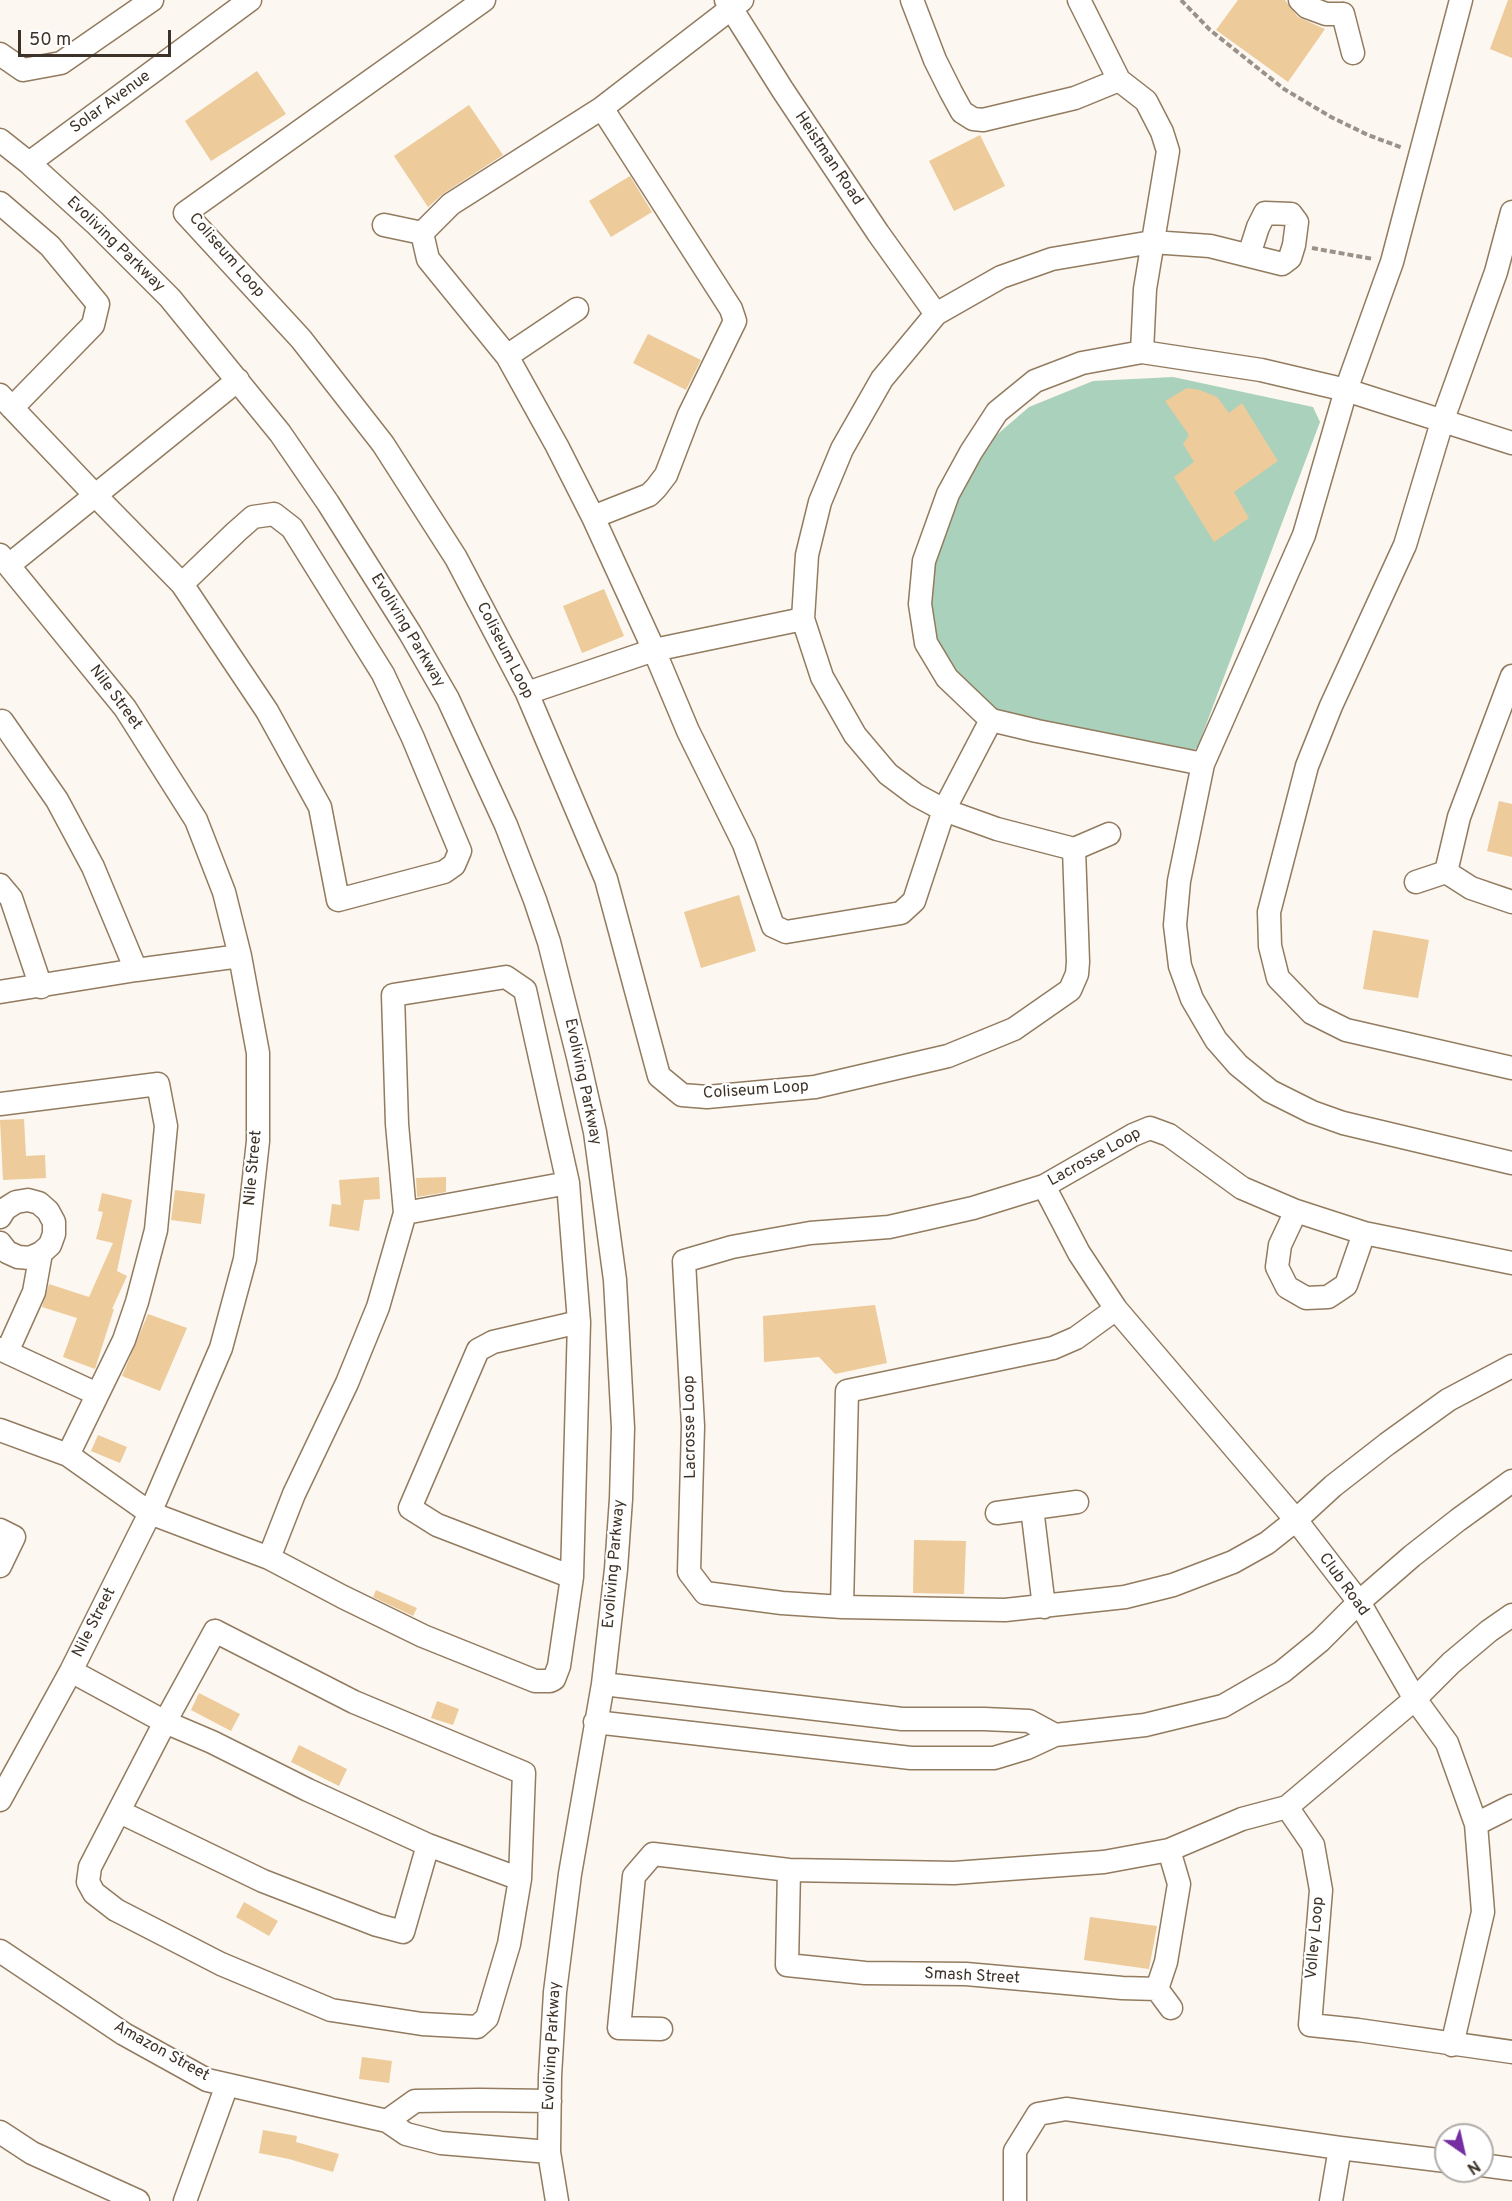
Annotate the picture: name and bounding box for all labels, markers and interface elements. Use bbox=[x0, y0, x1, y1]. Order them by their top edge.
scale bar bbox=[21, 18, 174, 56]
text: 50 m bbox=[29, 29, 71, 52]
street label: Solar Avenue bbox=[67, 67, 155, 139]
street label: Heistman Road bbox=[790, 109, 866, 209]
street label: Evoliving Parkway bbox=[62, 193, 168, 297]
street label: Coliseum Loop bbox=[184, 210, 268, 302]
street label: Evoliving Parkway bbox=[365, 571, 449, 691]
street label: Coliseum Loop bbox=[471, 599, 537, 703]
street label: Nile Street bbox=[84, 662, 146, 734]
street label: Evoliving Parkway bbox=[559, 1017, 605, 1147]
street label: Coliseum Loop bbox=[702, 1078, 810, 1104]
street label: Lacrosse Loop bbox=[1045, 1125, 1145, 1191]
street label: Nile Street bbox=[241, 1129, 267, 1207]
street label: Lacrosse Loop bbox=[680, 1375, 702, 1479]
street label: Evoliving Parkway bbox=[600, 1499, 630, 1629]
street label: Club Road bbox=[1314, 1550, 1372, 1620]
street label: Nile Street bbox=[69, 1585, 121, 1661]
street label: Volley Loop bbox=[1303, 1896, 1329, 1980]
street label: Smash Street bbox=[924, 1965, 1020, 1989]
street label: Evoliving Parkway bbox=[540, 1981, 566, 2111]
street label: Amazon Street bbox=[110, 2018, 212, 2086]
north arrow bbox=[1434, 2123, 1494, 2183]
text: N bbox=[1463, 2155, 1483, 2178]

